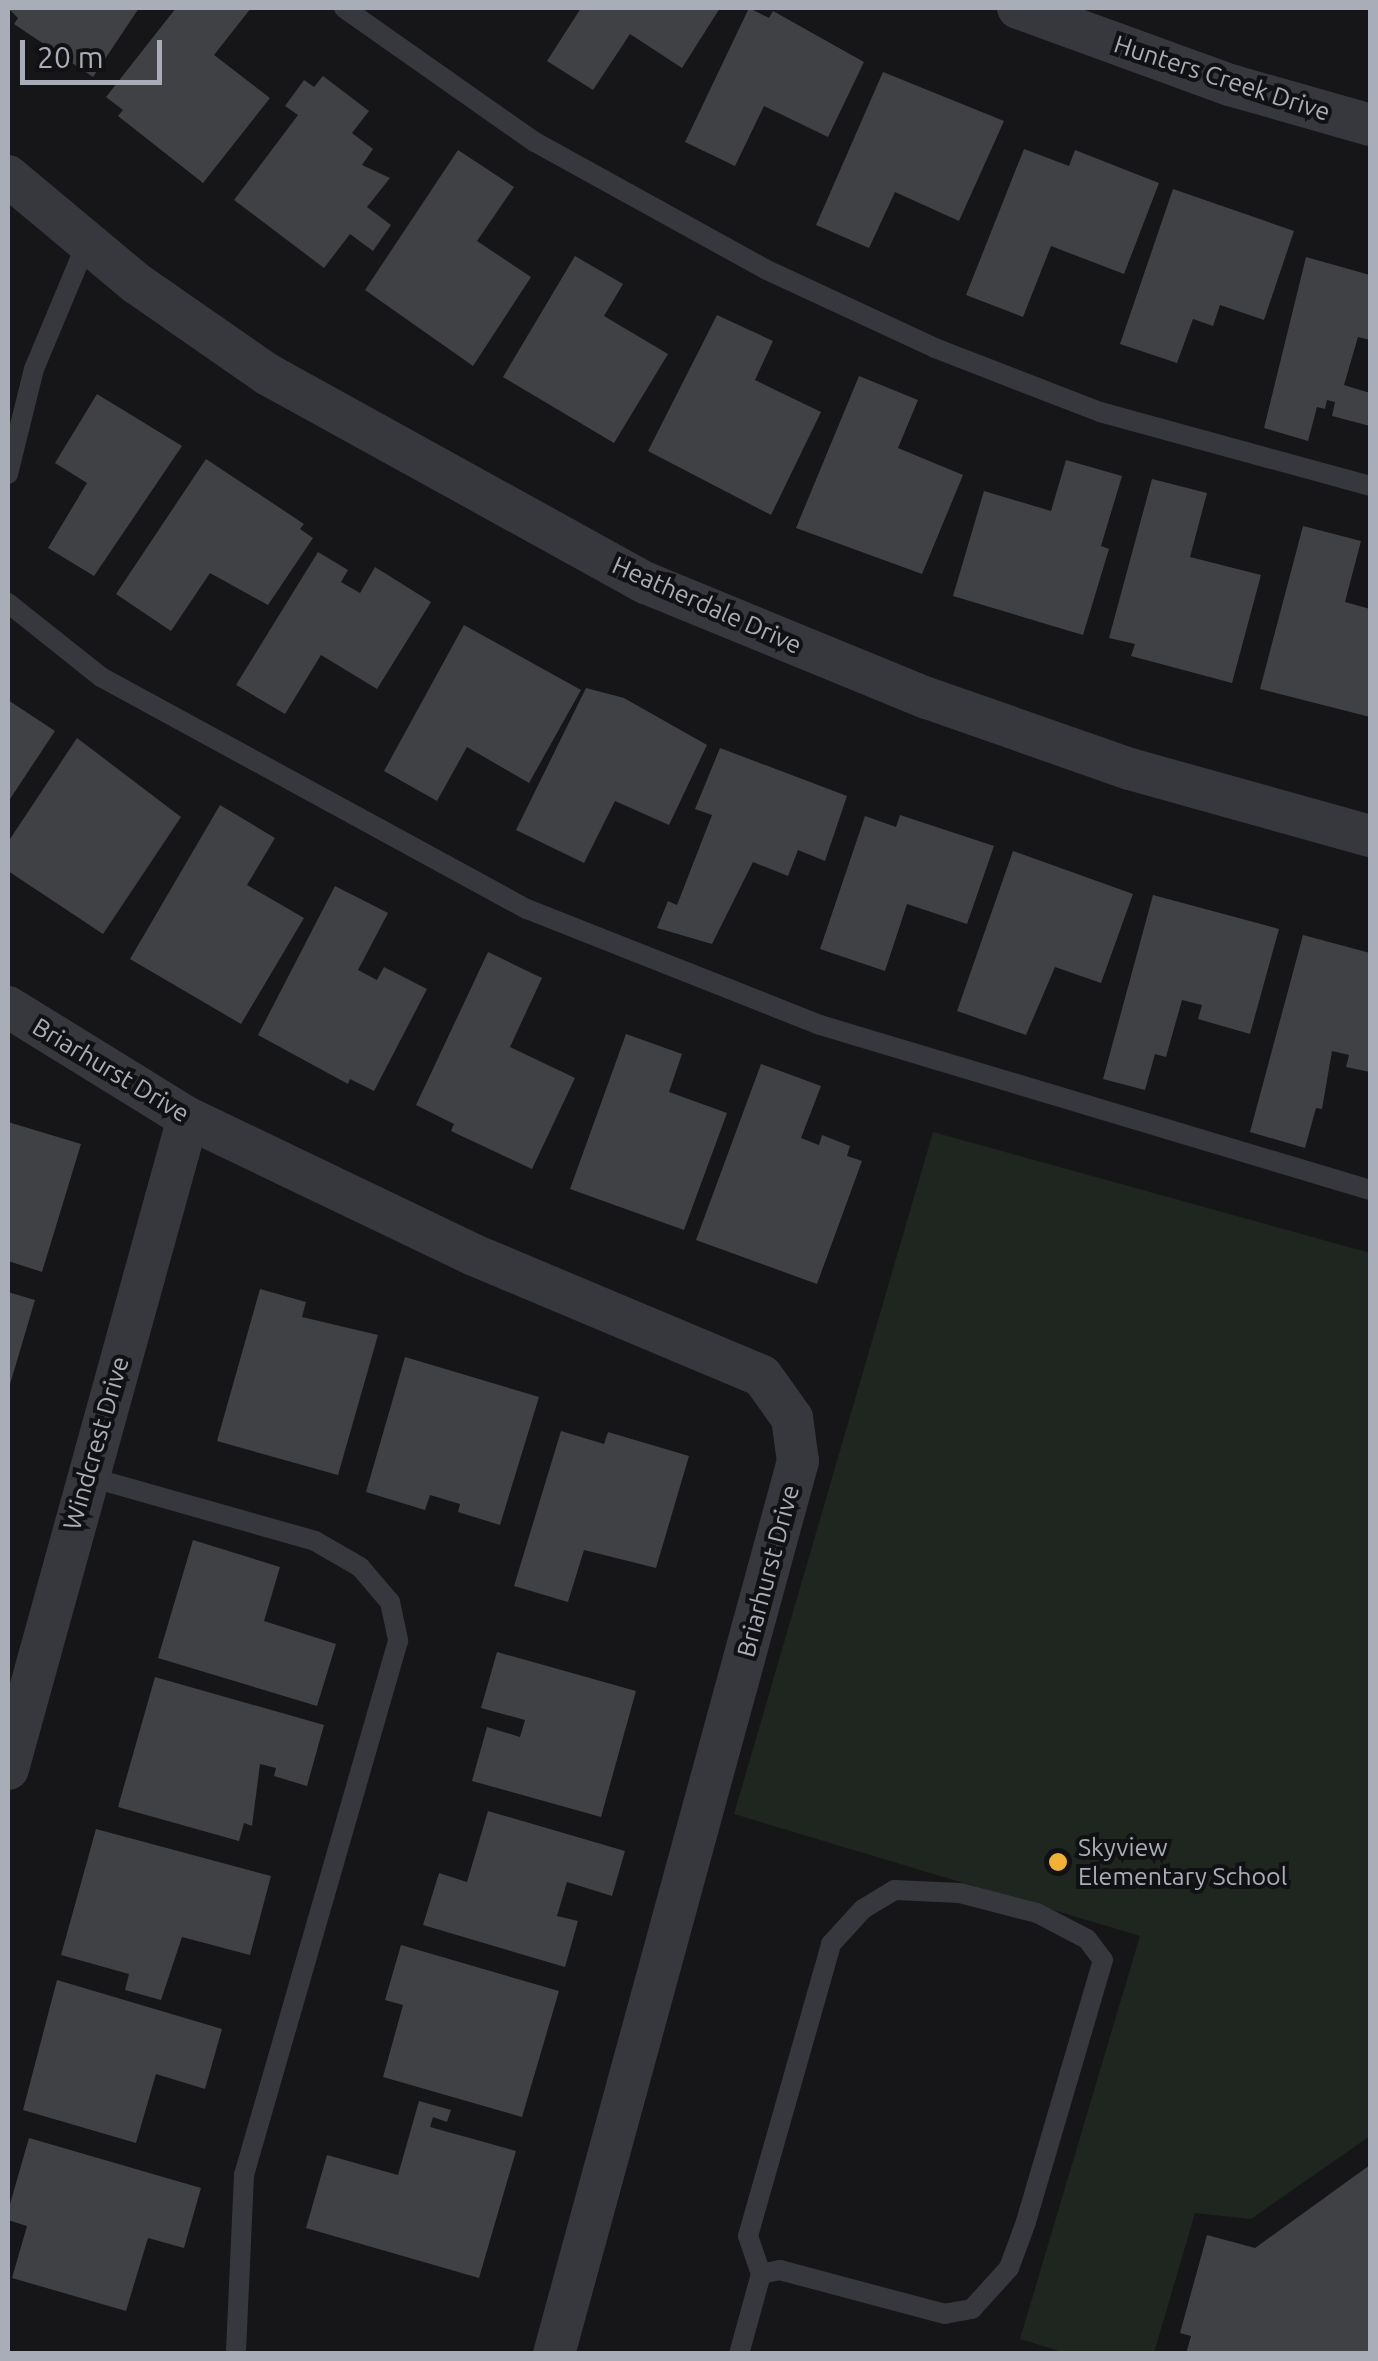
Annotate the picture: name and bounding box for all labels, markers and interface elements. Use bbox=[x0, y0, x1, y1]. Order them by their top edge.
scale bar bbox=[25, 20, 168, 82]
street label: Hunters Creek Drive bbox=[1110, 29, 1334, 127]
text: 20 m bbox=[37, 40, 104, 74]
street label: Heatherdale Drive bbox=[608, 550, 806, 660]
street label: Briarhurst Drive bbox=[27, 1011, 195, 1129]
street label: Windcrest Drive bbox=[57, 1353, 135, 1533]
street label: Briarhurst Drive bbox=[731, 1482, 805, 1660]
place label: Skyview Elementary School bbox=[1078, 1833, 1287, 1892]
marker: Skyview Elementary School bbox=[1047, 1851, 1069, 1873]

